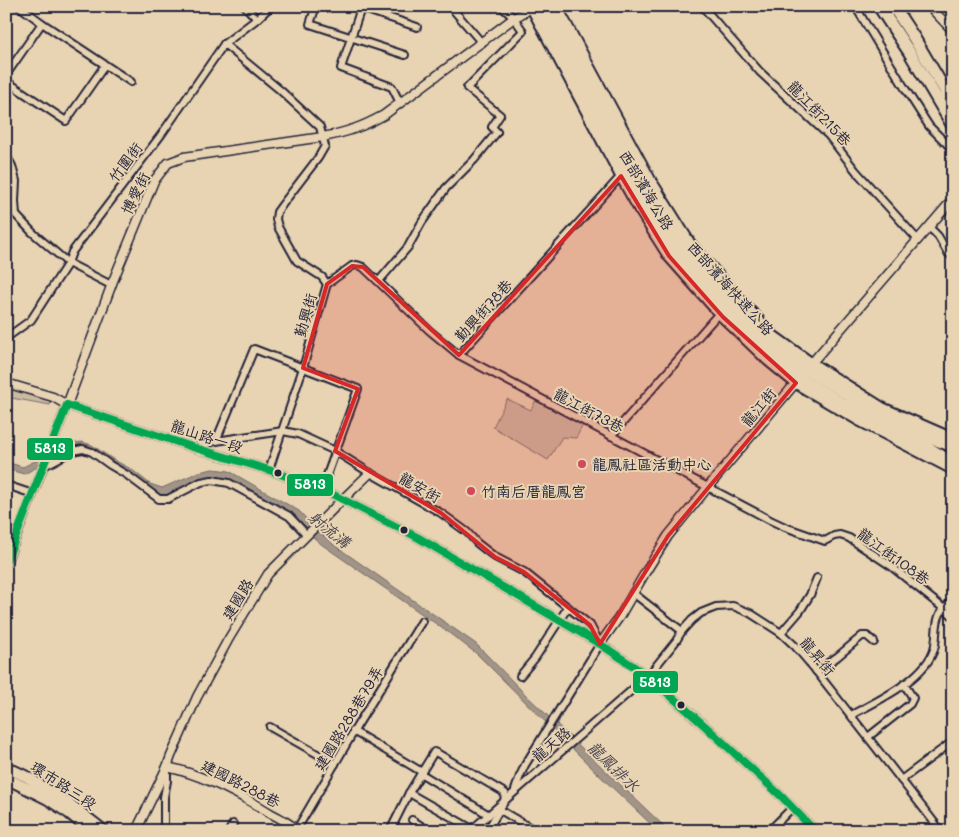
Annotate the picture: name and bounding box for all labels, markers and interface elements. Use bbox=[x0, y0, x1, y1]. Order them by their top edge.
street label: 龍江街215巷 bbox=[784, 76, 856, 150]
street label: 竹圍街 bbox=[103, 138, 147, 186]
street label: 西部濱海公路 bbox=[615, 146, 679, 234]
street label: 博愛街 bbox=[116, 168, 154, 218]
street label: 西部濱海快速公路 bbox=[683, 237, 779, 339]
street label: 勤興街78巷 bbox=[450, 275, 516, 345]
street label: 勤興街 bbox=[289, 291, 321, 339]
street label: 龍江街73巷 bbox=[550, 383, 628, 437]
street label: 龍江街 bbox=[736, 383, 780, 431]
street label: 龍山路一段 bbox=[168, 415, 246, 457]
line badge: 5813 bbox=[26, 437, 74, 461]
text: 5813 bbox=[34, 438, 66, 457]
place label: 龍鳳社區活動中心 bbox=[592, 454, 712, 474]
marker: 龍鳳社區活動中心 bbox=[576, 458, 588, 470]
street label: 龍安街 bbox=[395, 467, 445, 507]
unlabelled marker bbox=[273, 468, 283, 478]
line badge: 5813 bbox=[286, 473, 334, 497]
text: 5813 bbox=[294, 474, 326, 493]
place label: 竹南后厝龍鳳宮 bbox=[481, 481, 586, 501]
marker: 竹南后厝龍鳳宮 bbox=[465, 485, 477, 497]
water label: 射流溝 bbox=[305, 506, 357, 554]
street label: 龍江街108巷 bbox=[854, 523, 934, 589]
unlabelled marker bbox=[399, 525, 409, 535]
street label: 建國路 bbox=[217, 575, 257, 623]
street label: 龍昇街 bbox=[796, 632, 840, 680]
street label: 建國路288巷79弄 bbox=[309, 662, 387, 774]
line badge: 5813 bbox=[632, 670, 679, 694]
text: 5813 bbox=[639, 672, 671, 691]
unlabelled marker bbox=[676, 700, 686, 710]
street label: 龍天路 bbox=[527, 722, 575, 766]
water label: 龍鳳排水 bbox=[584, 736, 645, 796]
street label: 建國路288巷 bbox=[198, 754, 284, 812]
street label: 環市路三段 bbox=[27, 756, 101, 814]

